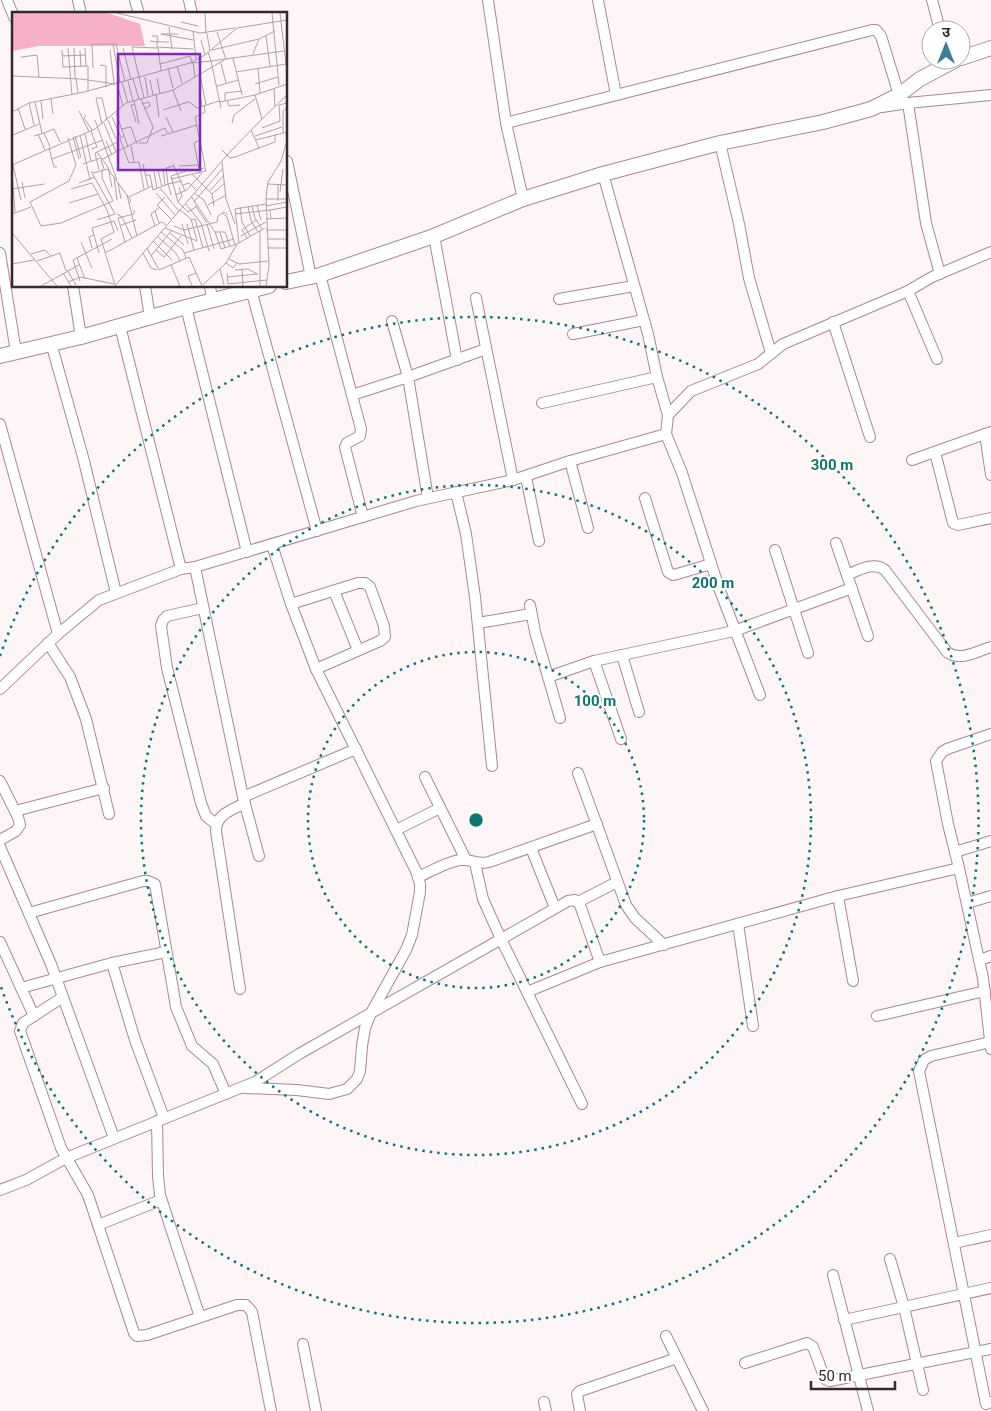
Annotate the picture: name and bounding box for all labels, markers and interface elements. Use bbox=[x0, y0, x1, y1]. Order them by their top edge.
inset map bbox=[12, 12, 288, 288]
north arrow bbox=[921, 20, 971, 70]
text: उ bbox=[942, 24, 951, 40]
text: 300 m bbox=[811, 456, 853, 474]
text: 200 m bbox=[692, 574, 734, 592]
text: 100 m bbox=[574, 692, 616, 710]
centre of rings bbox=[467, 811, 485, 829]
scale bar bbox=[811, 1358, 895, 1390]
text: 50 m bbox=[818, 1367, 852, 1385]

